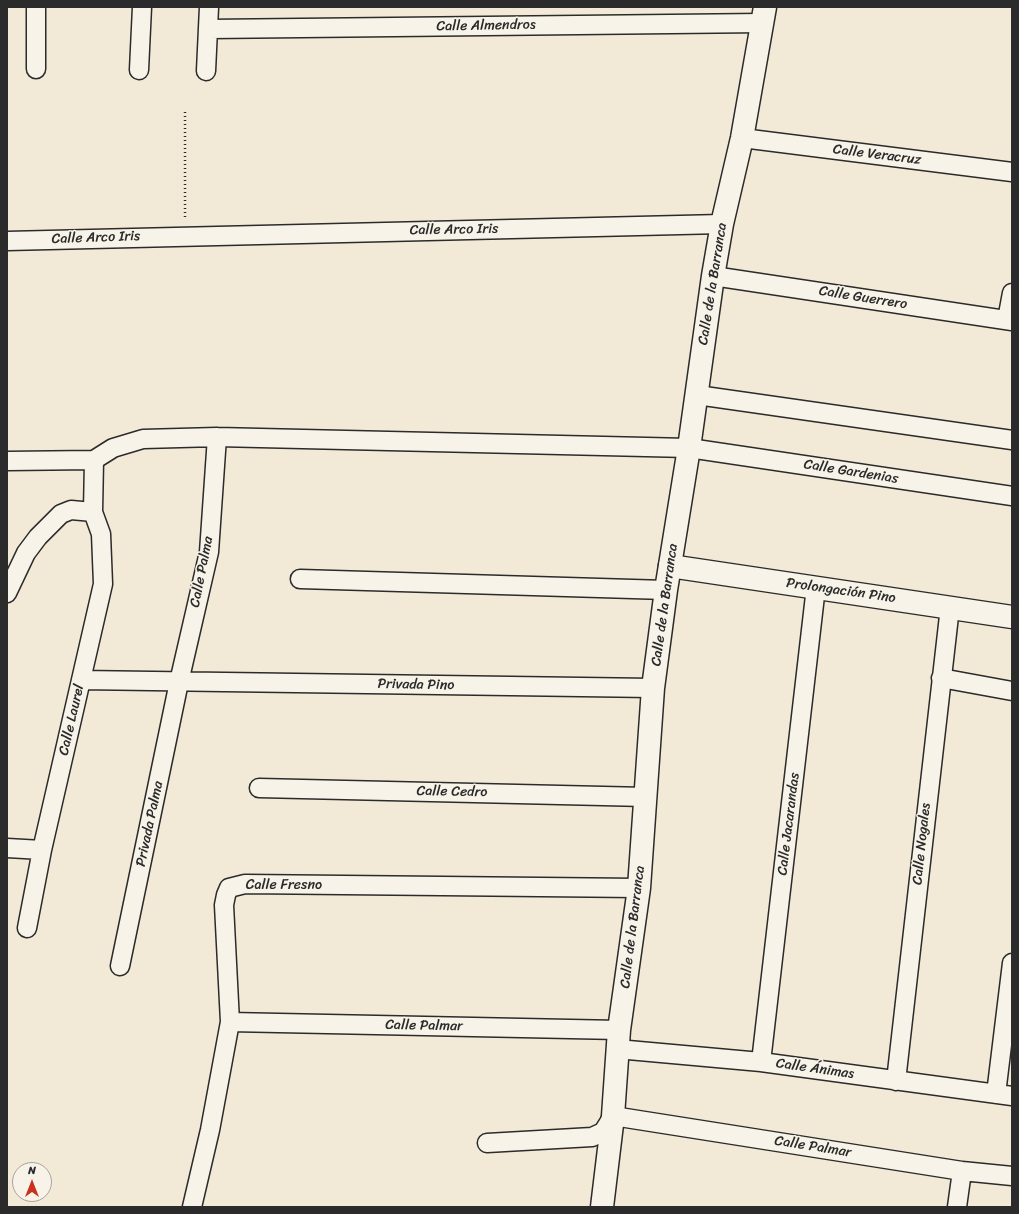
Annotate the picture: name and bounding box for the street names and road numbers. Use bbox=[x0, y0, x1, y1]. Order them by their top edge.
street label: Calle Almendros bbox=[436, 17, 536, 35]
street label: Calle Veracruz bbox=[832, 141, 922, 169]
street label: Calle Arco Iris bbox=[409, 221, 499, 239]
street label: Calle de la Barranca bbox=[695, 222, 731, 346]
street label: Calle Arco Iris bbox=[51, 228, 141, 248]
street label: Calle Guerrero bbox=[818, 283, 908, 313]
street label: Calle Gardenias bbox=[802, 456, 900, 488]
street label: Calle Palma bbox=[187, 535, 217, 609]
street label: Calle de la Barranca bbox=[648, 543, 682, 667]
street label: Prolongación Pino bbox=[785, 575, 897, 607]
street label: Privada Pino bbox=[378, 676, 454, 694]
street label: Calle Laurel bbox=[56, 683, 88, 757]
street label: Calle Jacarandas bbox=[774, 772, 804, 876]
street label: Privada Palma bbox=[133, 780, 167, 868]
street label: Calle Cedro bbox=[416, 783, 488, 801]
street label: Calle Nogales bbox=[909, 802, 935, 886]
street label: Calle de la Barranca bbox=[617, 865, 649, 989]
street label: Calle Fresno bbox=[246, 877, 322, 893]
street label: Calle Palmar bbox=[385, 1017, 463, 1035]
street label: Calle Ánimas bbox=[775, 1055, 855, 1083]
street label: Calle Palmar bbox=[773, 1133, 853, 1161]

